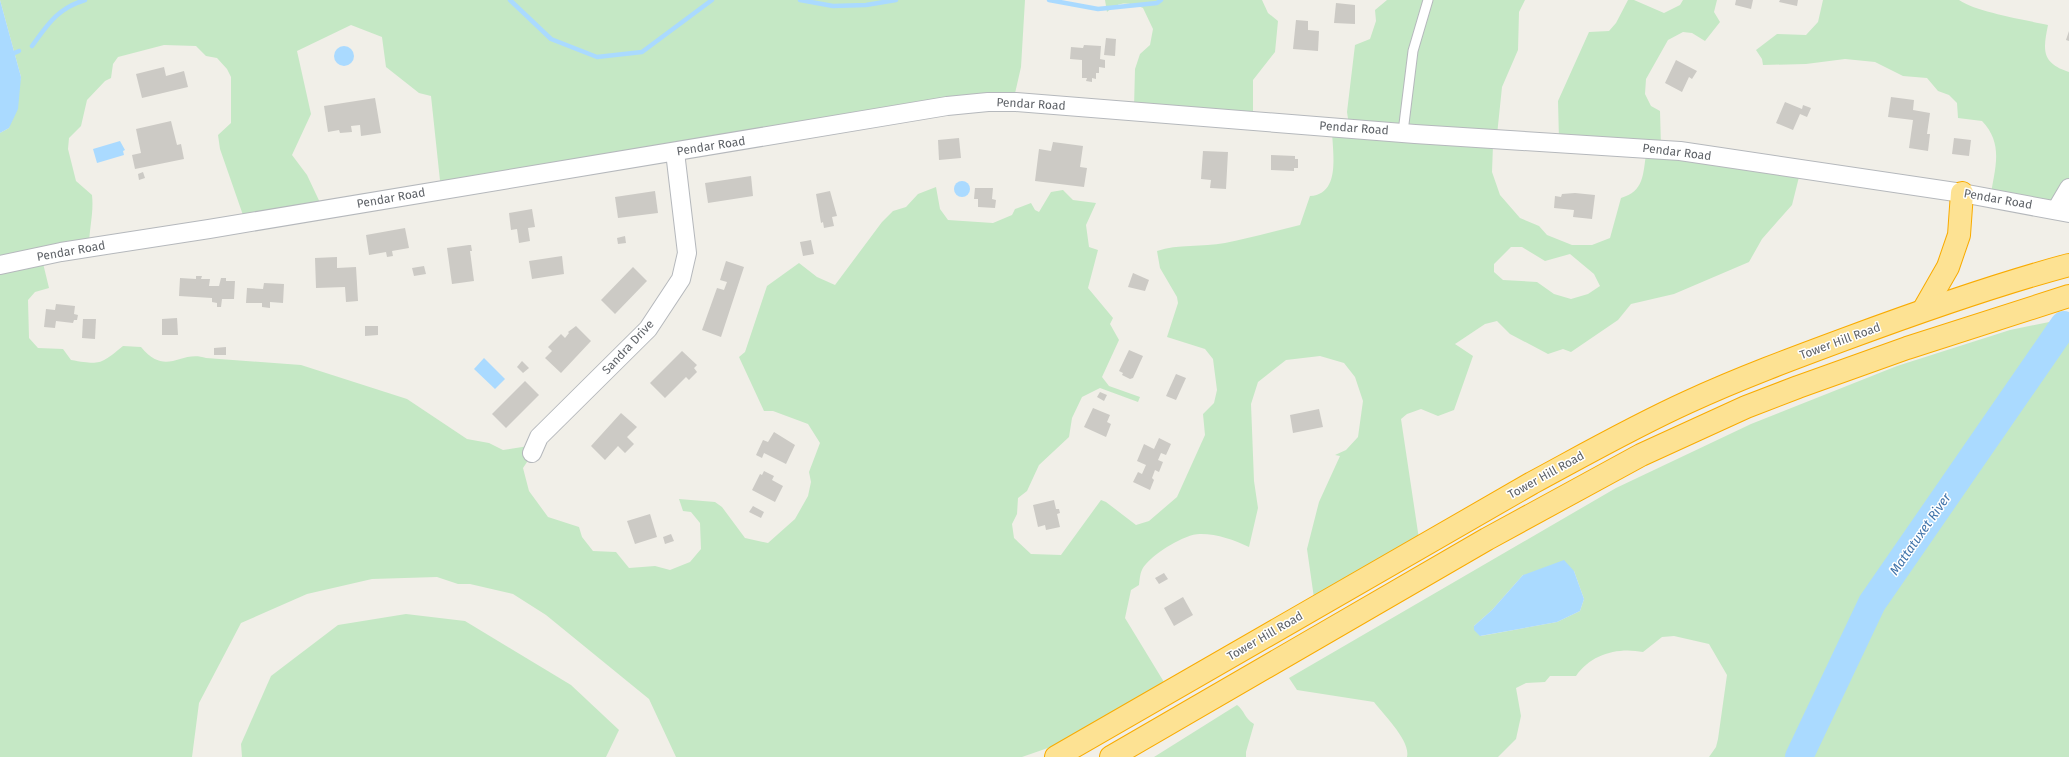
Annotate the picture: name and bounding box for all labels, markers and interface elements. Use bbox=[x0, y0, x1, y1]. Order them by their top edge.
street label: Pendar Road bbox=[996, 95, 1066, 113]
street label: Pendar Road bbox=[1319, 119, 1389, 137]
street label: Pendar Road bbox=[676, 134, 746, 158]
street label: Pendar Road bbox=[1642, 141, 1712, 163]
street label: Pendar Road bbox=[356, 185, 426, 211]
street label: Pendar Road bbox=[1963, 186, 2033, 212]
street label: Pendar Road bbox=[36, 238, 106, 264]
street label: Sandra Drive bbox=[599, 317, 657, 377]
street label: Tower Hill Road bbox=[1798, 320, 1882, 362]
street label: Tower Hill Road bbox=[1505, 448, 1587, 502]
water label: Mattatuxet River bbox=[1886, 490, 1954, 578]
street label: Tower Hill Road bbox=[1225, 609, 1305, 663]

